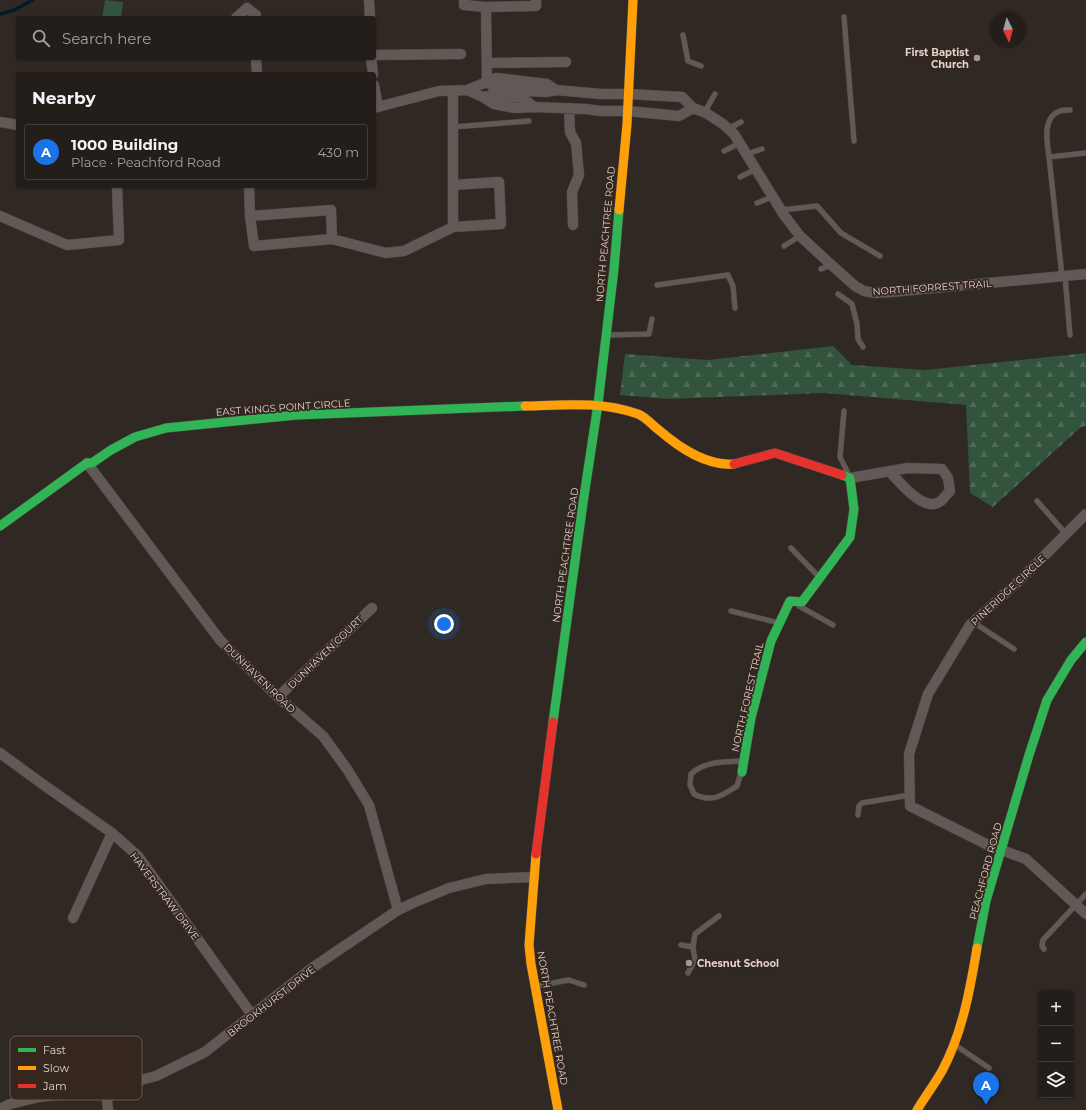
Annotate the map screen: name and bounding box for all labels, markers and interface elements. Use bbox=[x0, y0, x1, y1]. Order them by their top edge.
north arrow bbox=[990, 12, 1026, 48]
search box bbox=[16, 16, 376, 60]
icon: search bbox=[30, 27, 52, 49]
text: Search here bbox=[62, 29, 151, 48]
place label: First Baptist Church bbox=[905, 46, 970, 71]
marker: First Baptist Church bbox=[972, 53, 982, 63]
text: Nearby bbox=[32, 88, 96, 108]
text: 1000 Building bbox=[71, 135, 178, 154]
text: A bbox=[41, 144, 51, 160]
text: 430 m bbox=[317, 144, 359, 160]
text: Place · Peachford Road bbox=[71, 154, 221, 170]
street label: NORTH PEACHTREE ROAD bbox=[593, 166, 618, 302]
street label: NORTH FORREST TRAIL bbox=[872, 277, 992, 298]
street label: EAST KINGS POINT CIRCLE bbox=[215, 396, 351, 419]
street label: NORTH PEACHTREE ROAD bbox=[550, 487, 581, 623]
street label: PINERIDGE CIRCLE bbox=[968, 552, 1049, 628]
street label: DUNHAVEN COURT bbox=[285, 613, 366, 692]
your location bbox=[434, 614, 454, 634]
street label: DUNHAVEN ROAD bbox=[221, 641, 298, 716]
street label: NORTH FOREST TRAIL bbox=[729, 641, 766, 753]
street label: PEACHFORD ROAD bbox=[966, 821, 1005, 921]
street label: HAVERSTRAW DRIVE bbox=[127, 850, 202, 943]
street label: NORTH PEACHTREE ROAD bbox=[534, 950, 571, 1086]
place label: Chesnut School bbox=[697, 957, 779, 970]
marker: Chesnut School bbox=[684, 958, 694, 968]
street label: BROOKHURST DRIVE bbox=[225, 963, 318, 1040]
map controls bbox=[1038, 990, 1074, 1098]
button: + bbox=[1038, 990, 1074, 1026]
button: − bbox=[1038, 1026, 1074, 1062]
legend bbox=[10, 1036, 142, 1100]
text: Fast bbox=[43, 1043, 67, 1057]
text: Slow bbox=[43, 1061, 69, 1075]
button: layers bbox=[1038, 1062, 1074, 1098]
pin: A bbox=[973, 1072, 999, 1105]
text: Jam bbox=[42, 1079, 67, 1093]

